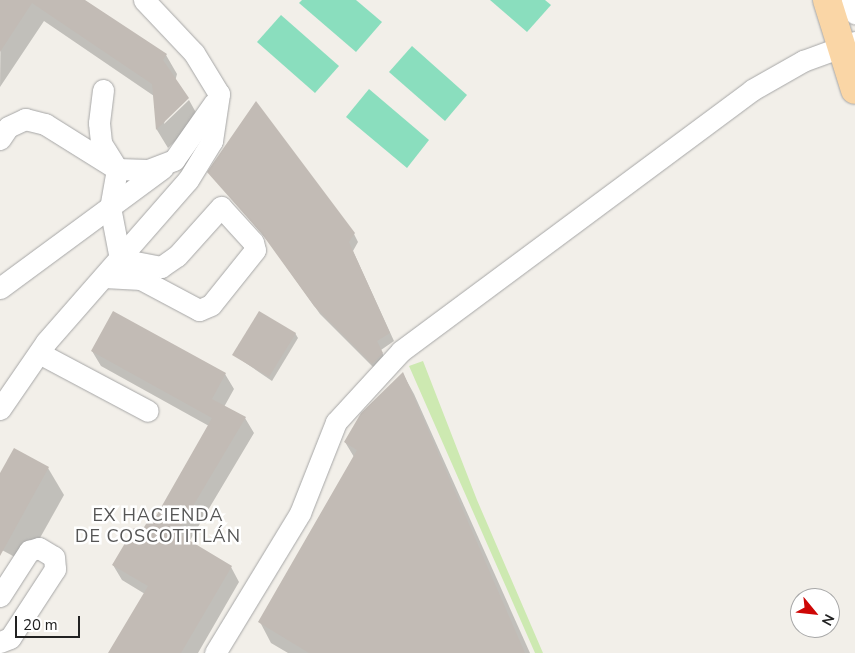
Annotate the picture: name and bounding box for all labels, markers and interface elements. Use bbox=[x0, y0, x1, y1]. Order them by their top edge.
district label: EX HACIENDA DE COSCOTITLÁN bbox=[73, 505, 243, 548]
north arrow bbox=[790, 588, 840, 638]
scale bar bbox=[18, 606, 82, 638]
text: N bbox=[817, 611, 839, 629]
text: 20 m bbox=[23, 615, 58, 635]

